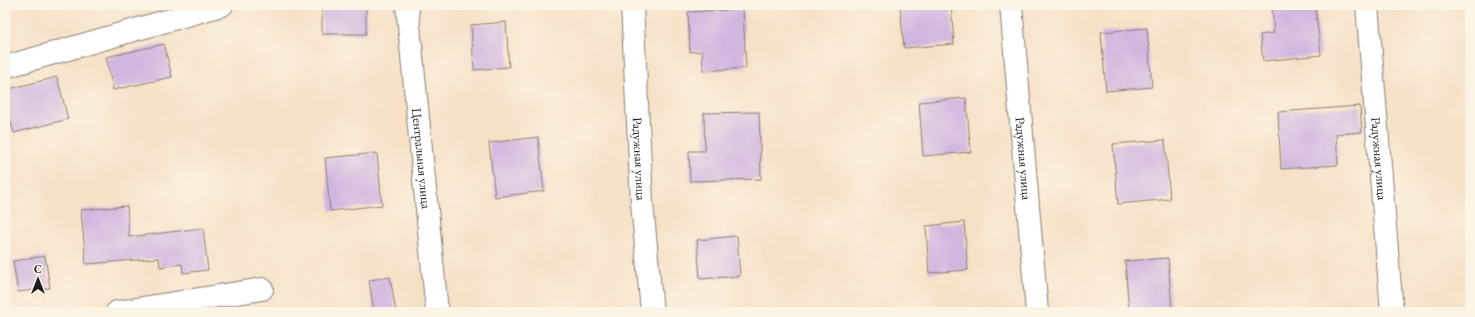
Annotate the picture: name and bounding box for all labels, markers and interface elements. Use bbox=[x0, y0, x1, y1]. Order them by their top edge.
street label: Центральная улица bbox=[408, 107, 435, 210]
street label: Радужная улица bbox=[1012, 116, 1036, 201]
street label: Радужная улица bbox=[1367, 116, 1391, 202]
street label: Радужная улица bbox=[629, 117, 650, 202]
north arrow bbox=[18, 259, 58, 299]
text: С bbox=[34, 262, 42, 276]

